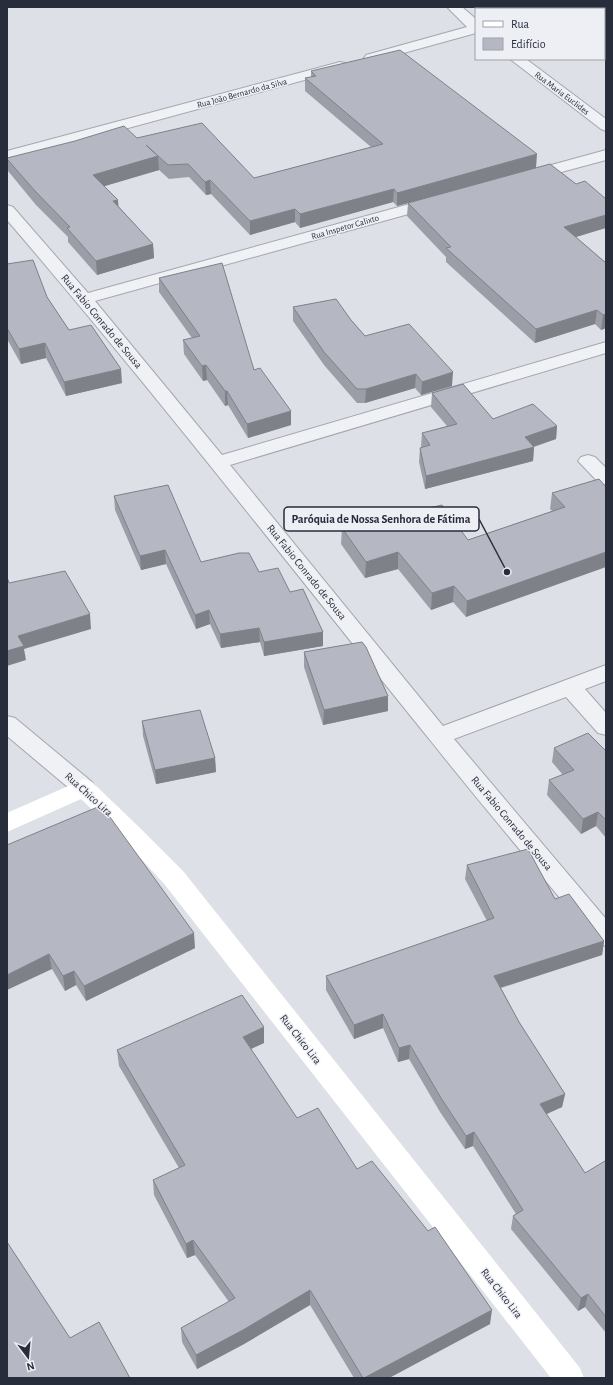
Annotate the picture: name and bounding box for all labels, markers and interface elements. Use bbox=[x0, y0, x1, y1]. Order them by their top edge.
legend bbox=[475, 8, 605, 60]
text: Rua bbox=[511, 18, 530, 30]
text: Edifício bbox=[511, 38, 546, 50]
street label: Rua Maria Euclides bbox=[533, 70, 591, 117]
street label: Rua João Bernardo da Silva bbox=[196, 77, 288, 110]
street label: Rua Inspetor Calixto bbox=[310, 213, 381, 241]
street label: Rua Fabio Conrado de Sousa bbox=[59, 272, 144, 370]
callout: Paróquia de Nossa Senhora de Fátima bbox=[284, 507, 479, 531]
text: Paróquia de Nossa Senhora de Fátima bbox=[291, 513, 471, 525]
street label: Rua Fabio Conrado de Sousa bbox=[265, 523, 348, 622]
street label: Rua Chico Lira bbox=[63, 770, 115, 818]
street label: Rua Fabio Conrado de Sousa bbox=[469, 774, 554, 872]
street label: Rua Chico Lira bbox=[278, 1012, 323, 1066]
street label: Rua Chico Lira bbox=[479, 1266, 524, 1320]
north arrow bbox=[8, 1337, 48, 1377]
text: N bbox=[25, 1360, 36, 1372]

